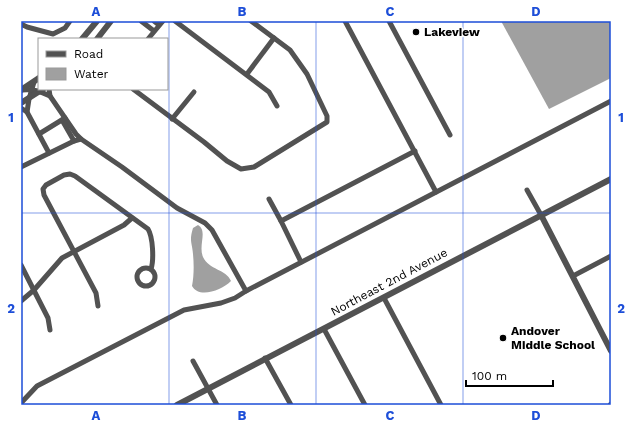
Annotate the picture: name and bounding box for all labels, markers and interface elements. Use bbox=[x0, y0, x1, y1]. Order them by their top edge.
text: A bbox=[92, 4, 101, 19]
text: B bbox=[238, 4, 247, 19]
text: C bbox=[386, 4, 395, 19]
text: D bbox=[531, 4, 541, 19]
place label: Lakeview bbox=[424, 25, 480, 39]
marker: Lakeview bbox=[411, 27, 421, 37]
legend bbox=[38, 38, 168, 90]
text: Road bbox=[74, 47, 103, 61]
text: Water bbox=[74, 67, 109, 81]
text: 1 bbox=[8, 110, 14, 125]
text: 1 bbox=[618, 110, 624, 125]
street label: Northeast 2nd Avenue bbox=[328, 245, 450, 319]
text: 2 bbox=[7, 301, 15, 316]
text: 2 bbox=[617, 301, 625, 316]
place label: Andover Middle School bbox=[511, 324, 595, 352]
marker: Andover Middle School bbox=[498, 333, 508, 343]
scale bar bbox=[466, 362, 553, 388]
text: 100 m bbox=[472, 369, 507, 383]
text: A bbox=[92, 408, 101, 423]
text: B bbox=[238, 408, 247, 423]
text: C bbox=[386, 408, 395, 423]
text: D bbox=[531, 408, 541, 423]

